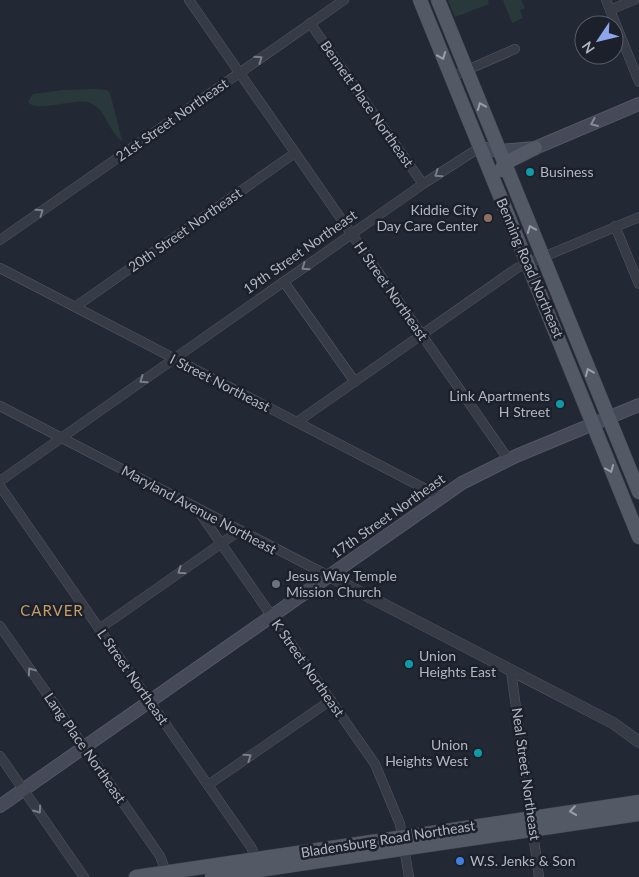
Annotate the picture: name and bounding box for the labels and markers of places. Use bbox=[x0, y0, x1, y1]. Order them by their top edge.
place label: Business bbox=[540, 163, 593, 180]
marker: Business bbox=[524, 166, 536, 178]
place label: Kiddie City Day Care Center bbox=[376, 201, 479, 234]
marker: Kiddie City Day Care Center bbox=[482, 212, 494, 224]
place label: Link Apartments H Street bbox=[449, 387, 550, 420]
marker: Link Apartments H Street bbox=[554, 398, 566, 410]
place label: Jesus Way Temple Mission Church bbox=[286, 567, 397, 600]
marker: Jesus Way Temple Mission Church bbox=[270, 578, 282, 590]
place label: Union Heights East bbox=[419, 647, 496, 680]
marker: Union Heights East bbox=[403, 658, 415, 670]
place label: Union Heights West bbox=[385, 736, 468, 769]
marker: Union Heights West bbox=[472, 747, 484, 759]
place label: W.S. Jenks & Son bbox=[470, 852, 576, 869]
marker: W.S. Jenks & Son bbox=[454, 855, 466, 867]

